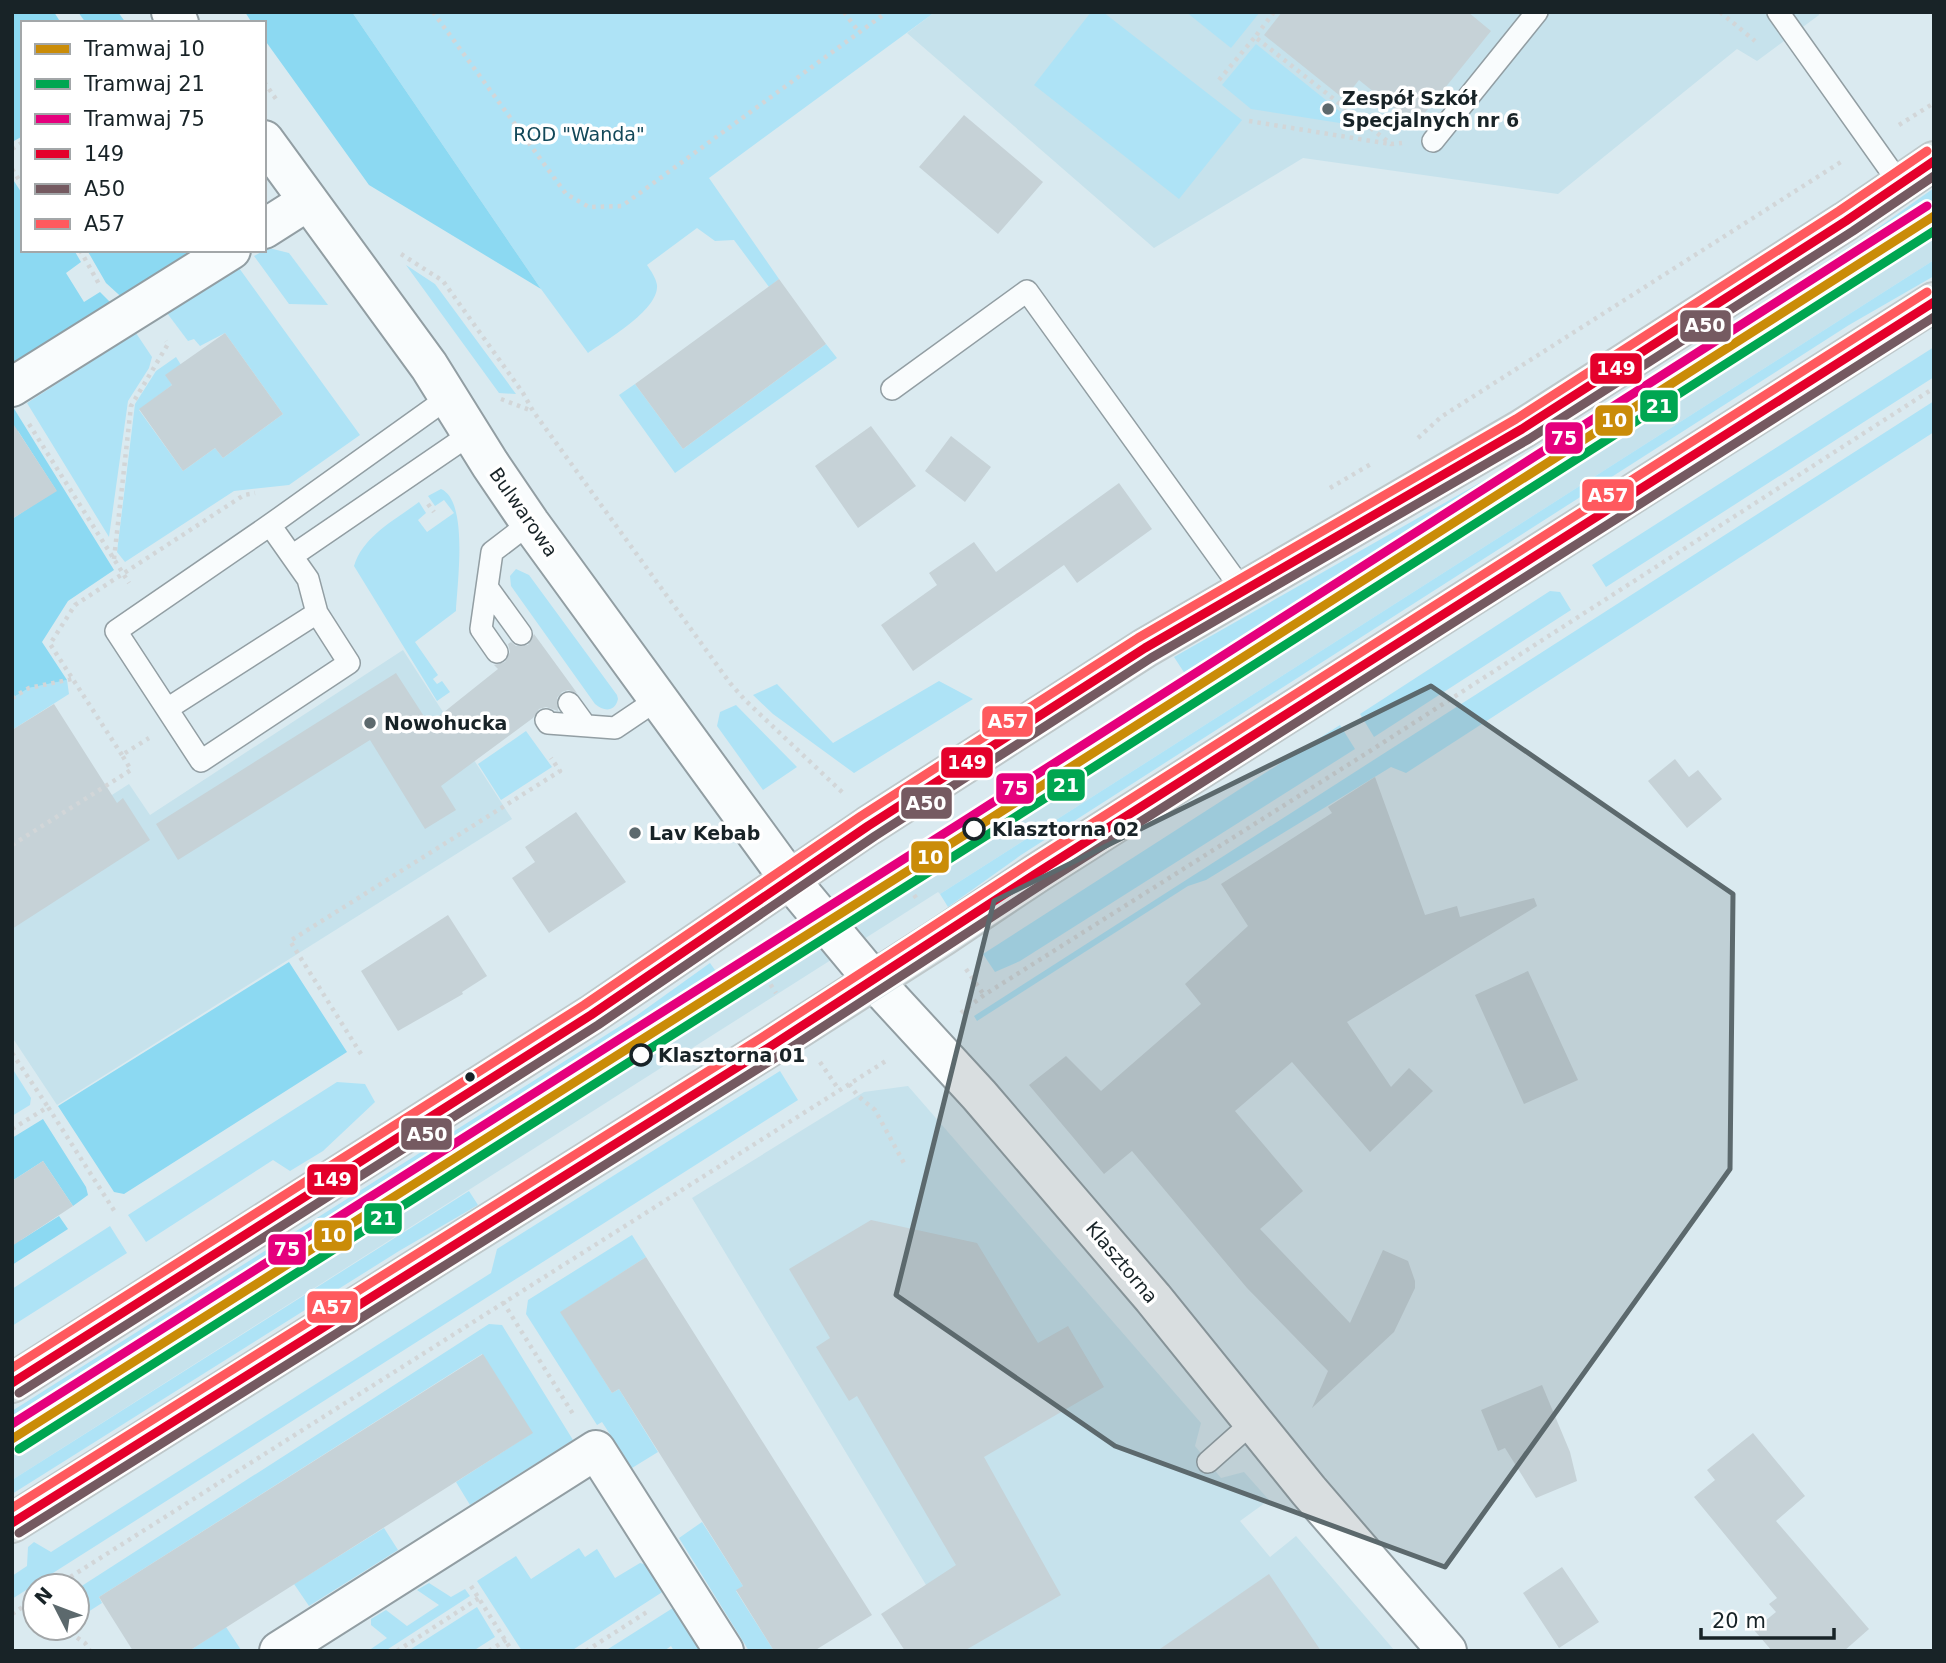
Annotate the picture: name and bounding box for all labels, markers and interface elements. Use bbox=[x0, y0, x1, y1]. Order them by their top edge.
legend bbox=[21, 21, 266, 252]
text: Tramwaj 10 bbox=[83, 37, 205, 61]
text: Tramwaj 21 bbox=[83, 72, 205, 96]
place label: Zespół Szkół Specjalnych nr 6 bbox=[1342, 87, 1519, 131]
marker: Zespół Szkół Specjalnych nr 6 bbox=[1320, 101, 1336, 117]
text: Tramwaj 75 bbox=[83, 107, 205, 131]
park label: ROD "Wanda" bbox=[513, 123, 645, 145]
text: 149 bbox=[84, 142, 124, 166]
text: A50 bbox=[84, 177, 125, 201]
text: A57 bbox=[84, 212, 125, 236]
line badge: A50 bbox=[1679, 309, 1732, 343]
text: A50 bbox=[1684, 314, 1726, 336]
line badge: 149 bbox=[1589, 352, 1643, 385]
text: 149 bbox=[1596, 357, 1636, 379]
line badge: 21 bbox=[1639, 389, 1679, 423]
text: 21 bbox=[1646, 395, 1672, 417]
line badge: 10 bbox=[1594, 404, 1634, 437]
text: 10 bbox=[1601, 409, 1627, 431]
line badge: 75 bbox=[1544, 421, 1584, 455]
text: 75 bbox=[1551, 427, 1577, 449]
street label: Bulwarowa bbox=[485, 463, 563, 561]
line badge: A57 bbox=[1581, 478, 1635, 512]
text: A57 bbox=[1587, 484, 1629, 506]
line badge: A57 bbox=[981, 705, 1034, 738]
text: A57 bbox=[987, 710, 1029, 732]
place label: Nowohucka bbox=[384, 712, 507, 734]
marker: Nowohucka bbox=[362, 715, 378, 731]
line badge: 149 bbox=[940, 746, 994, 779]
text: 149 bbox=[947, 751, 987, 773]
line badge: 21 bbox=[1046, 768, 1086, 802]
line badge: 75 bbox=[995, 772, 1035, 805]
text: 21 bbox=[1053, 774, 1079, 796]
text: 75 bbox=[1002, 777, 1028, 799]
line badge: A50 bbox=[900, 786, 953, 820]
text: A50 bbox=[905, 792, 947, 814]
marker: Klasztorna 02 bbox=[963, 818, 985, 840]
place label: Klasztorna 02 bbox=[992, 818, 1139, 840]
place label: Lav Kebab bbox=[649, 822, 760, 844]
marker: Lav Kebab bbox=[627, 825, 643, 841]
line badge: 10 bbox=[910, 840, 950, 874]
text: 10 bbox=[917, 846, 943, 868]
marker: Klasztorna 01 bbox=[630, 1044, 652, 1066]
place label: Klasztorna 01 bbox=[658, 1044, 805, 1066]
unlabelled marker bbox=[463, 1070, 477, 1084]
line badge: A50 bbox=[400, 1117, 453, 1151]
text: A50 bbox=[406, 1123, 448, 1145]
line badge: 149 bbox=[306, 1163, 359, 1196]
text: 149 bbox=[312, 1168, 352, 1190]
line badge: 21 bbox=[363, 1202, 403, 1235]
text: 21 bbox=[370, 1207, 396, 1229]
street label: Klasztorna bbox=[1082, 1217, 1162, 1307]
line badge: 10 bbox=[313, 1219, 353, 1252]
text: 10 bbox=[320, 1224, 346, 1246]
line badge: 75 bbox=[267, 1233, 307, 1266]
text: 75 bbox=[274, 1238, 300, 1260]
line badge: A57 bbox=[306, 1290, 359, 1324]
text: A57 bbox=[311, 1296, 353, 1318]
north arrow bbox=[21, 1572, 91, 1642]
text: N bbox=[30, 1582, 57, 1609]
scale bar bbox=[1701, 1596, 1834, 1640]
text: 20 m bbox=[1712, 1609, 1766, 1633]

